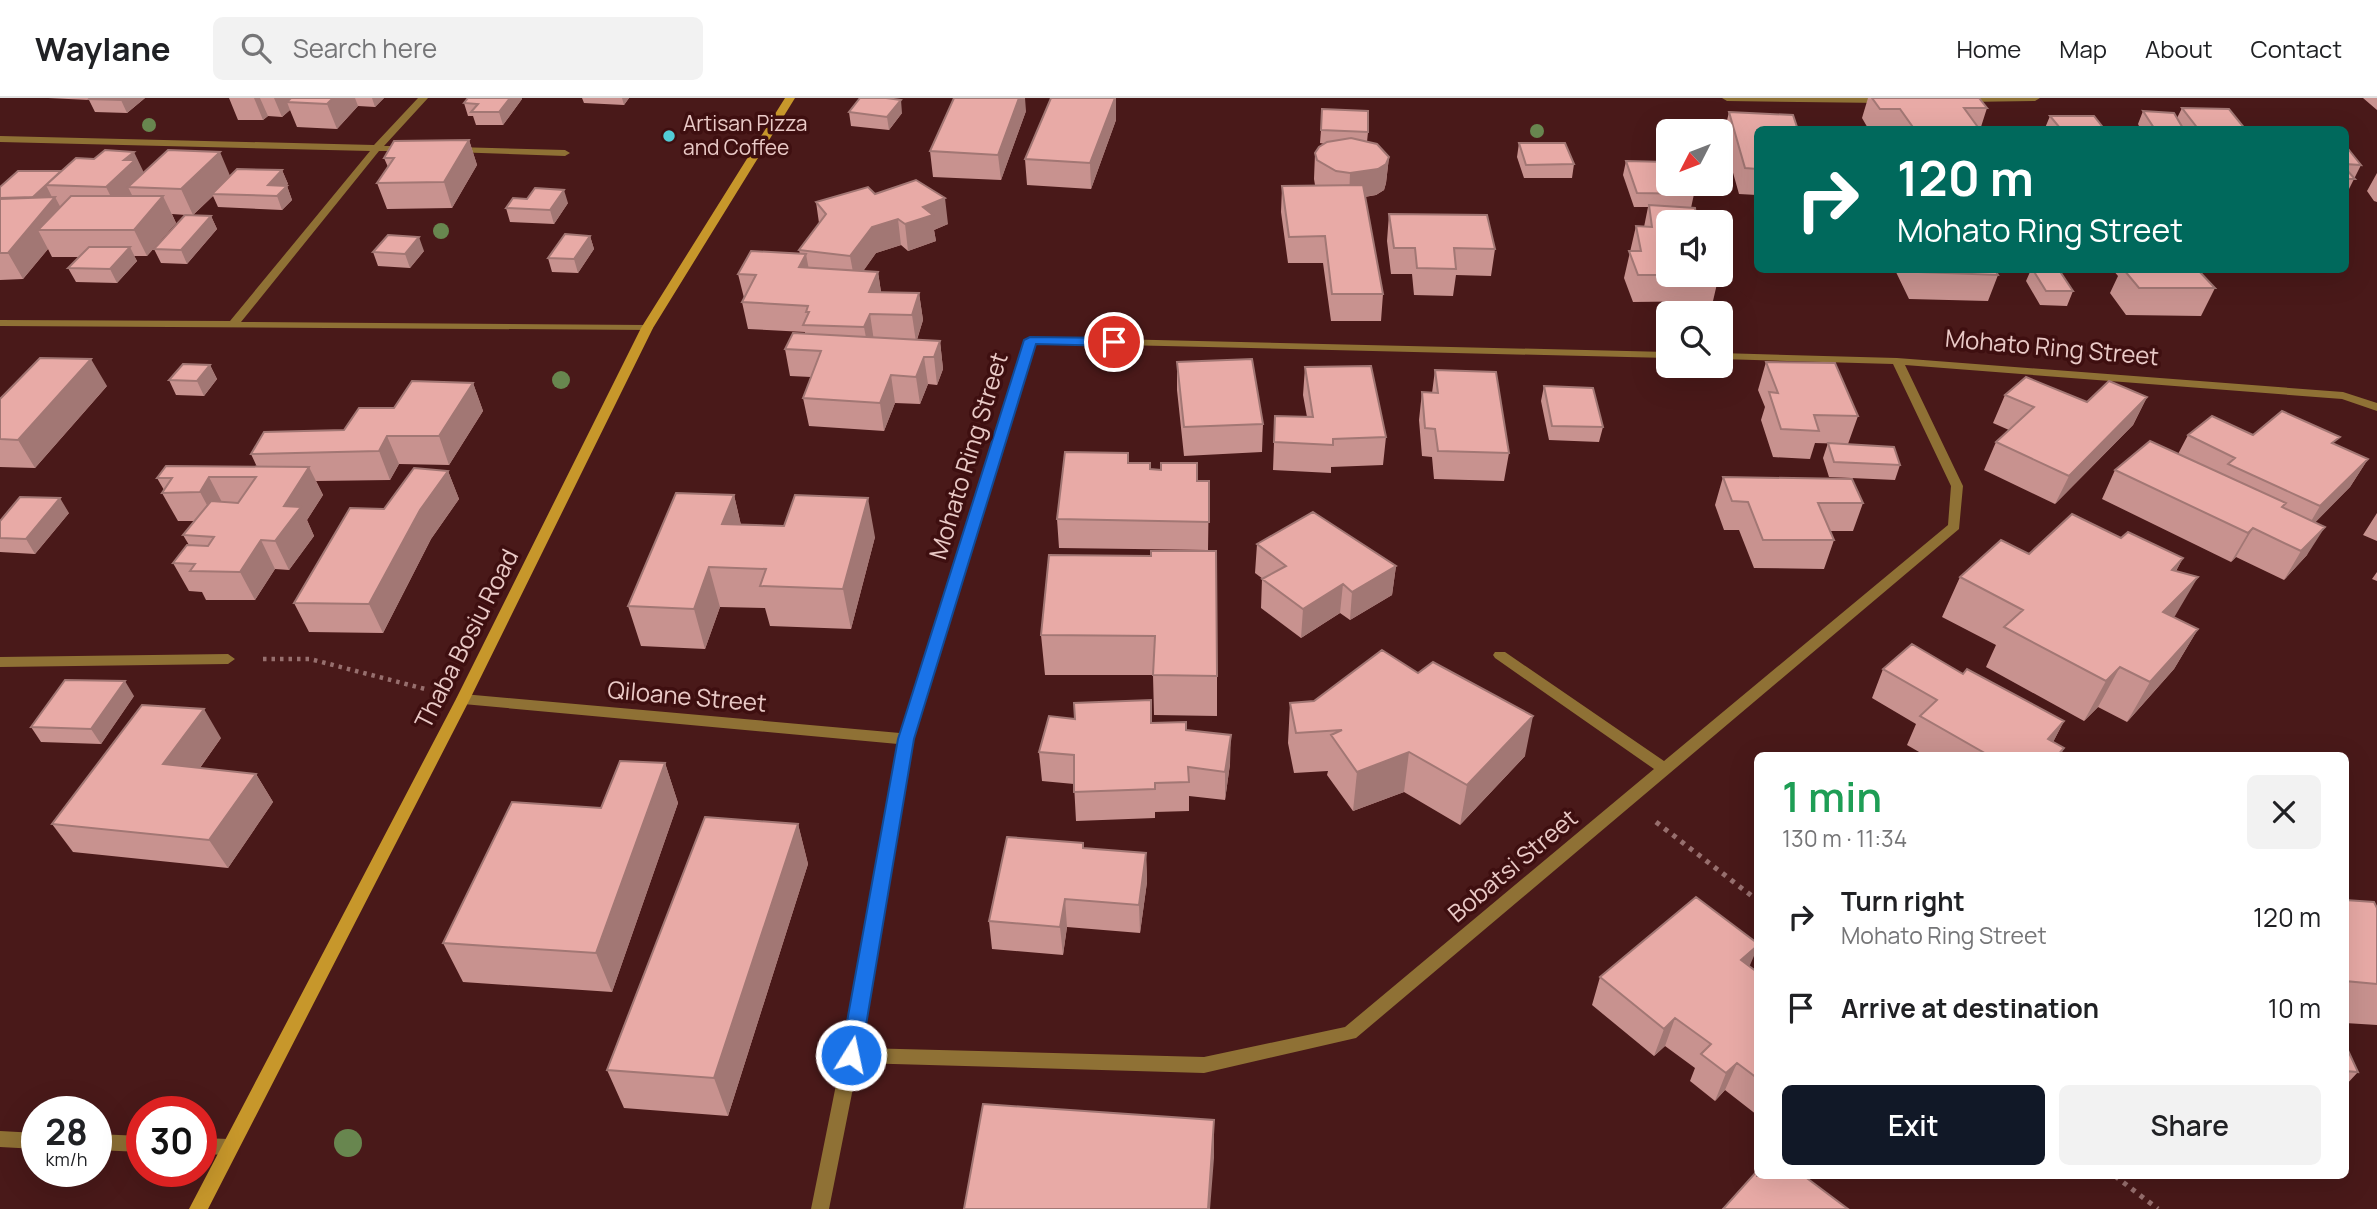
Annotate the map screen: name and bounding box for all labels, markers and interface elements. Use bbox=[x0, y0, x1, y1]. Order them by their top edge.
search box bbox=[213, 17, 703, 80]
text: Waylane bbox=[35, 26, 171, 71]
icon: search bbox=[237, 29, 275, 67]
text: Search here bbox=[293, 30, 437, 66]
text: Home bbox=[1956, 32, 2021, 65]
text: Map bbox=[2059, 32, 2107, 65]
text: About bbox=[2145, 32, 2213, 65]
text: Contact bbox=[2251, 32, 2342, 65]
place label: Artisan Pizza and Coffee bbox=[683, 109, 807, 161]
north arrow bbox=[1656, 119, 1732, 196]
map controls bbox=[1656, 119, 1733, 378]
marker: Artisan Pizza and Coffee bbox=[661, 128, 677, 144]
text: 120 m bbox=[1897, 144, 2034, 211]
icon: right bbox=[1782, 154, 1873, 245]
text: Mohato Ring Street bbox=[1897, 208, 2183, 252]
button: sound bbox=[1656, 210, 1733, 287]
button: search bbox=[1656, 301, 1733, 378]
pin bbox=[1084, 312, 1144, 372]
street label: Mohato Ring Street bbox=[1944, 321, 2160, 372]
icon: arrive bbox=[1095, 323, 1133, 361]
street label: Mohato Ring Street bbox=[920, 348, 1015, 563]
street label: Thaba Bosiu Road bbox=[406, 543, 525, 734]
street label: Qiloane Street bbox=[606, 672, 768, 719]
text: 1 min bbox=[1782, 767, 1882, 825]
button: close bbox=[2247, 775, 2321, 849]
street label: Bobatsi Street bbox=[1440, 801, 1584, 929]
text: 130 m · 11:34 bbox=[1782, 822, 1907, 854]
text: Turn right bbox=[1841, 883, 1965, 919]
icon: right bbox=[1782, 898, 1820, 936]
text: 120 m bbox=[2253, 899, 2321, 935]
text: Mohato Ring Street bbox=[1841, 919, 2047, 951]
icon: arrive bbox=[1782, 989, 1820, 1027]
text: Arrive at destination bbox=[1841, 990, 2099, 1026]
text: 10 m bbox=[2268, 990, 2321, 1026]
position arrow bbox=[814, 1018, 888, 1092]
button: Exit bbox=[1782, 1085, 2045, 1165]
button: Share bbox=[2059, 1085, 2321, 1165]
speed limit sign: 30 bbox=[126, 1096, 217, 1187]
text: 28 bbox=[45, 1108, 88, 1156]
text: km/h bbox=[46, 1147, 87, 1171]

